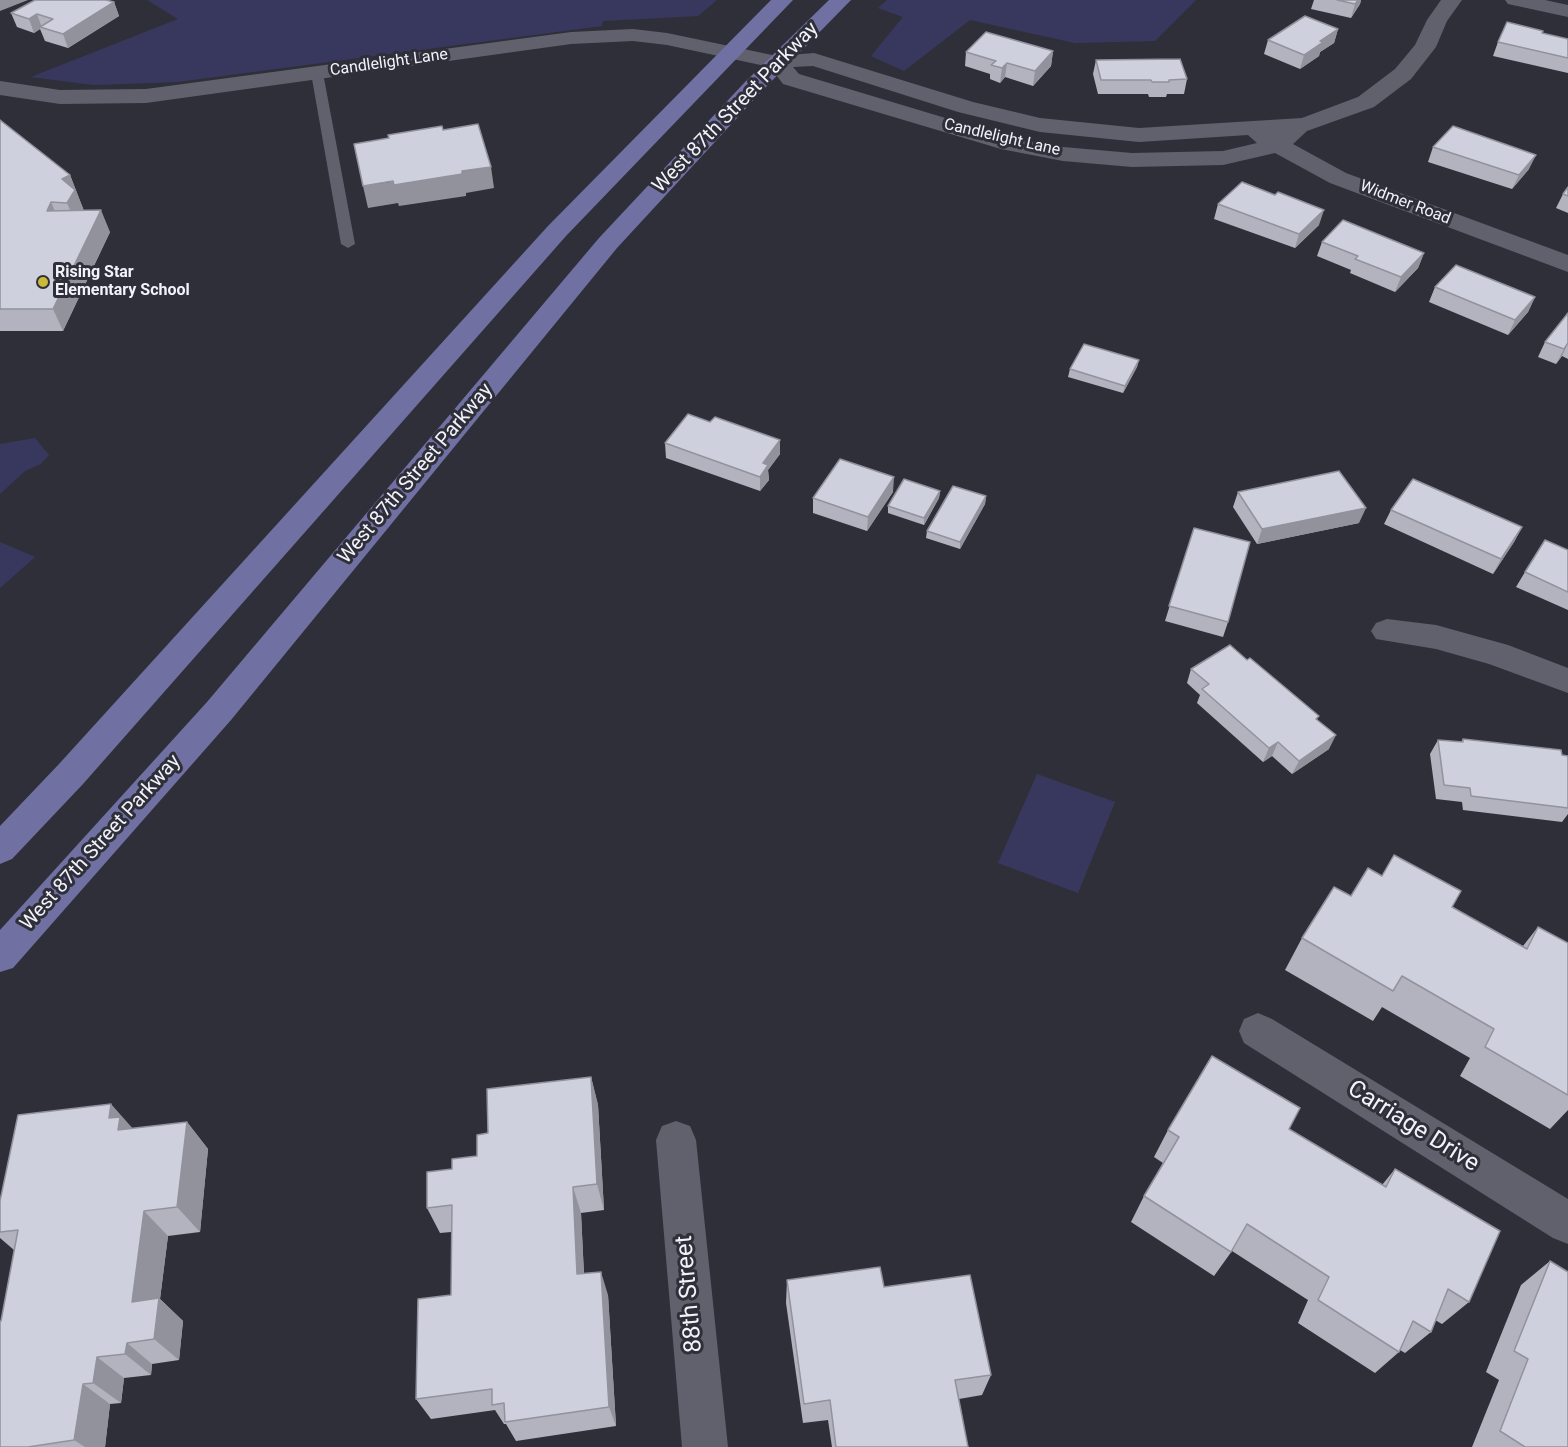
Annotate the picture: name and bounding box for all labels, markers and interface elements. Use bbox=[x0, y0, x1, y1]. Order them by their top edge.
street label: West 87th Street Parkway bbox=[648, 18, 824, 198]
street label: Candlelight Lane bbox=[329, 45, 449, 81]
street label: Candlelight Lane bbox=[942, 115, 1062, 161]
street label: Widmer Road bbox=[1357, 177, 1453, 229]
place label: Rising Star Elementary School bbox=[55, 263, 190, 301]
marker: Rising Star Elementary School bbox=[36, 275, 50, 289]
street label: West 87th Street Parkway bbox=[333, 379, 499, 569]
street label: West 87th Street Parkway bbox=[16, 750, 186, 936]
street label: Carriage Drive bbox=[1342, 1075, 1484, 1179]
street label: 88th Street bbox=[671, 1234, 709, 1354]

